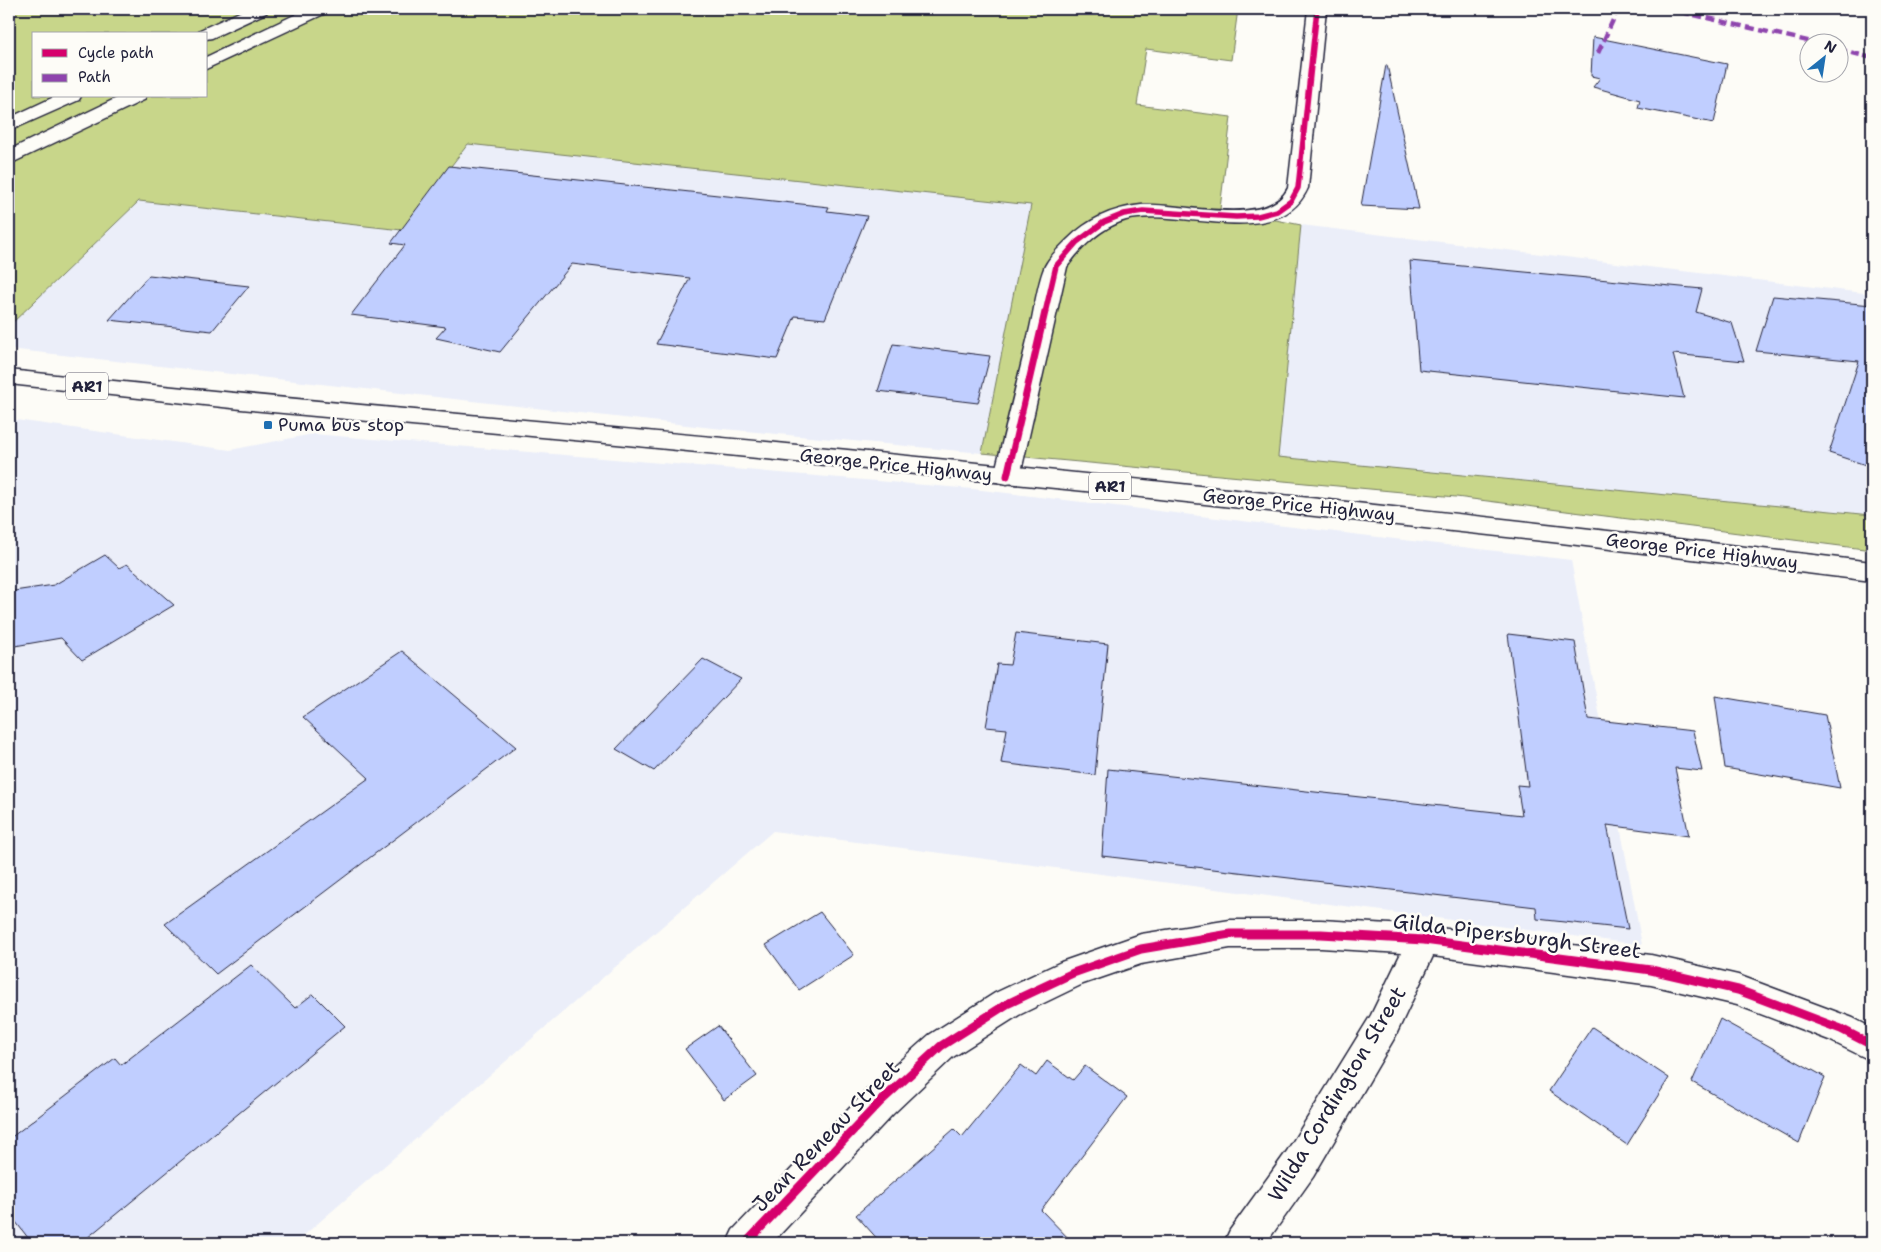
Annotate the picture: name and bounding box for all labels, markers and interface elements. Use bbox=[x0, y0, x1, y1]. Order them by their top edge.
legend bbox=[32, 32, 208, 98]
north arrow bbox=[1798, 32, 1848, 82]
text: N bbox=[1821, 36, 1840, 57]
text: Cycle path bbox=[78, 43, 154, 63]
text: Path bbox=[78, 67, 111, 87]
road number: AR1 bbox=[66, 372, 108, 400]
place label: Puma bus stop bbox=[278, 413, 404, 437]
marker: Puma bus stop bbox=[262, 419, 274, 431]
street label: George Price Highway bbox=[799, 443, 993, 487]
road number: AR1 bbox=[1089, 472, 1131, 500]
street label: George Price Highway bbox=[1202, 483, 1396, 527]
street label: George Price Highway bbox=[1605, 527, 1799, 575]
street label: Gilda Pipersburgh Street bbox=[1391, 907, 1643, 965]
street label: Wilda Cordington Street bbox=[1262, 981, 1412, 1207]
street label: Jean Reneau Street bbox=[746, 1054, 906, 1218]

